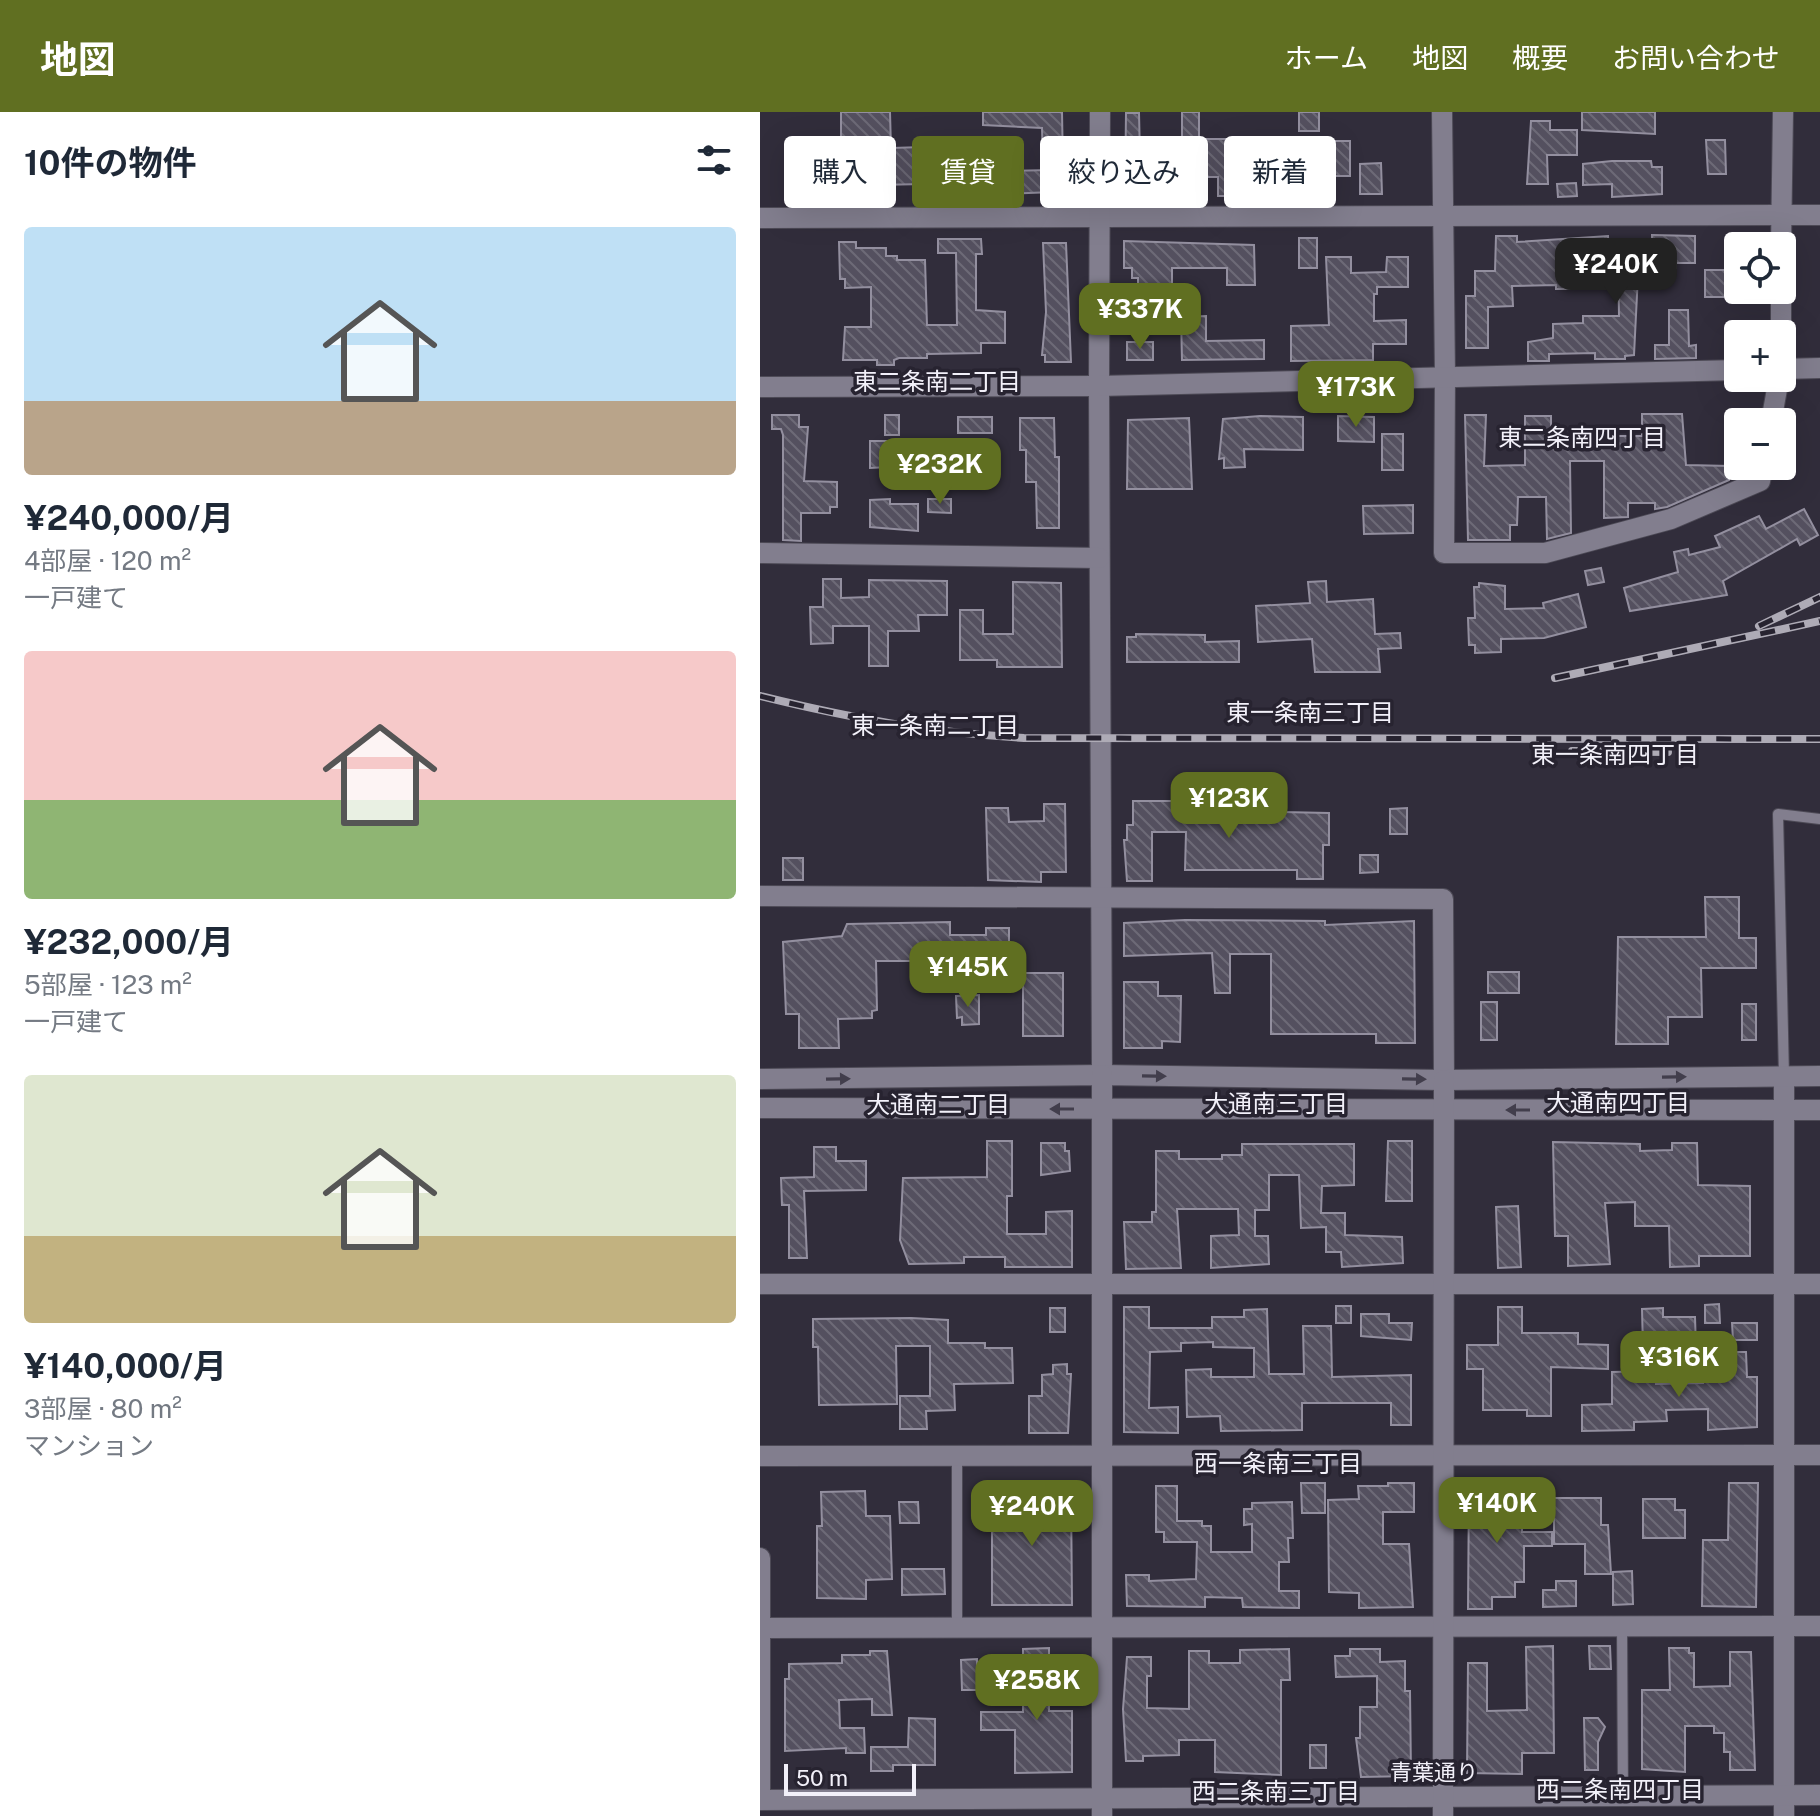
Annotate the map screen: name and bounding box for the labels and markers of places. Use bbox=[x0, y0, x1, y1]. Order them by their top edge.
pin: ¥240K bbox=[1560, 238, 1672, 306]
pin: ¥337K bbox=[1084, 283, 1196, 351]
pin: ¥173K bbox=[1300, 361, 1412, 429]
pin: ¥232K bbox=[884, 438, 996, 506]
pin: ¥123K bbox=[1173, 772, 1285, 840]
pin: ¥145K bbox=[912, 941, 1024, 1009]
pin: ¥316K bbox=[1623, 1331, 1735, 1399]
pin: ¥140K bbox=[1441, 1477, 1553, 1545]
pin: ¥240K bbox=[976, 1480, 1088, 1548]
pin: ¥258K bbox=[981, 1654, 1093, 1722]

